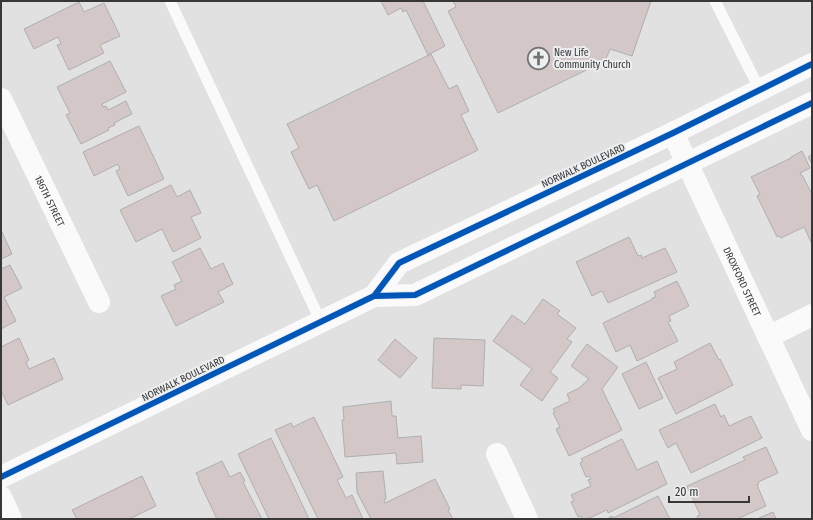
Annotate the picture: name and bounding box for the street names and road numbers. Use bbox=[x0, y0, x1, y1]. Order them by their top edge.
street label: NORWALK BOULEVARD bbox=[540, 141, 627, 191]
street label: 186TH STREET bbox=[32, 174, 67, 229]
street label: DROXFORD STREET bbox=[720, 245, 763, 319]
street label: NORWALK BOULEVARD bbox=[140, 354, 227, 404]

